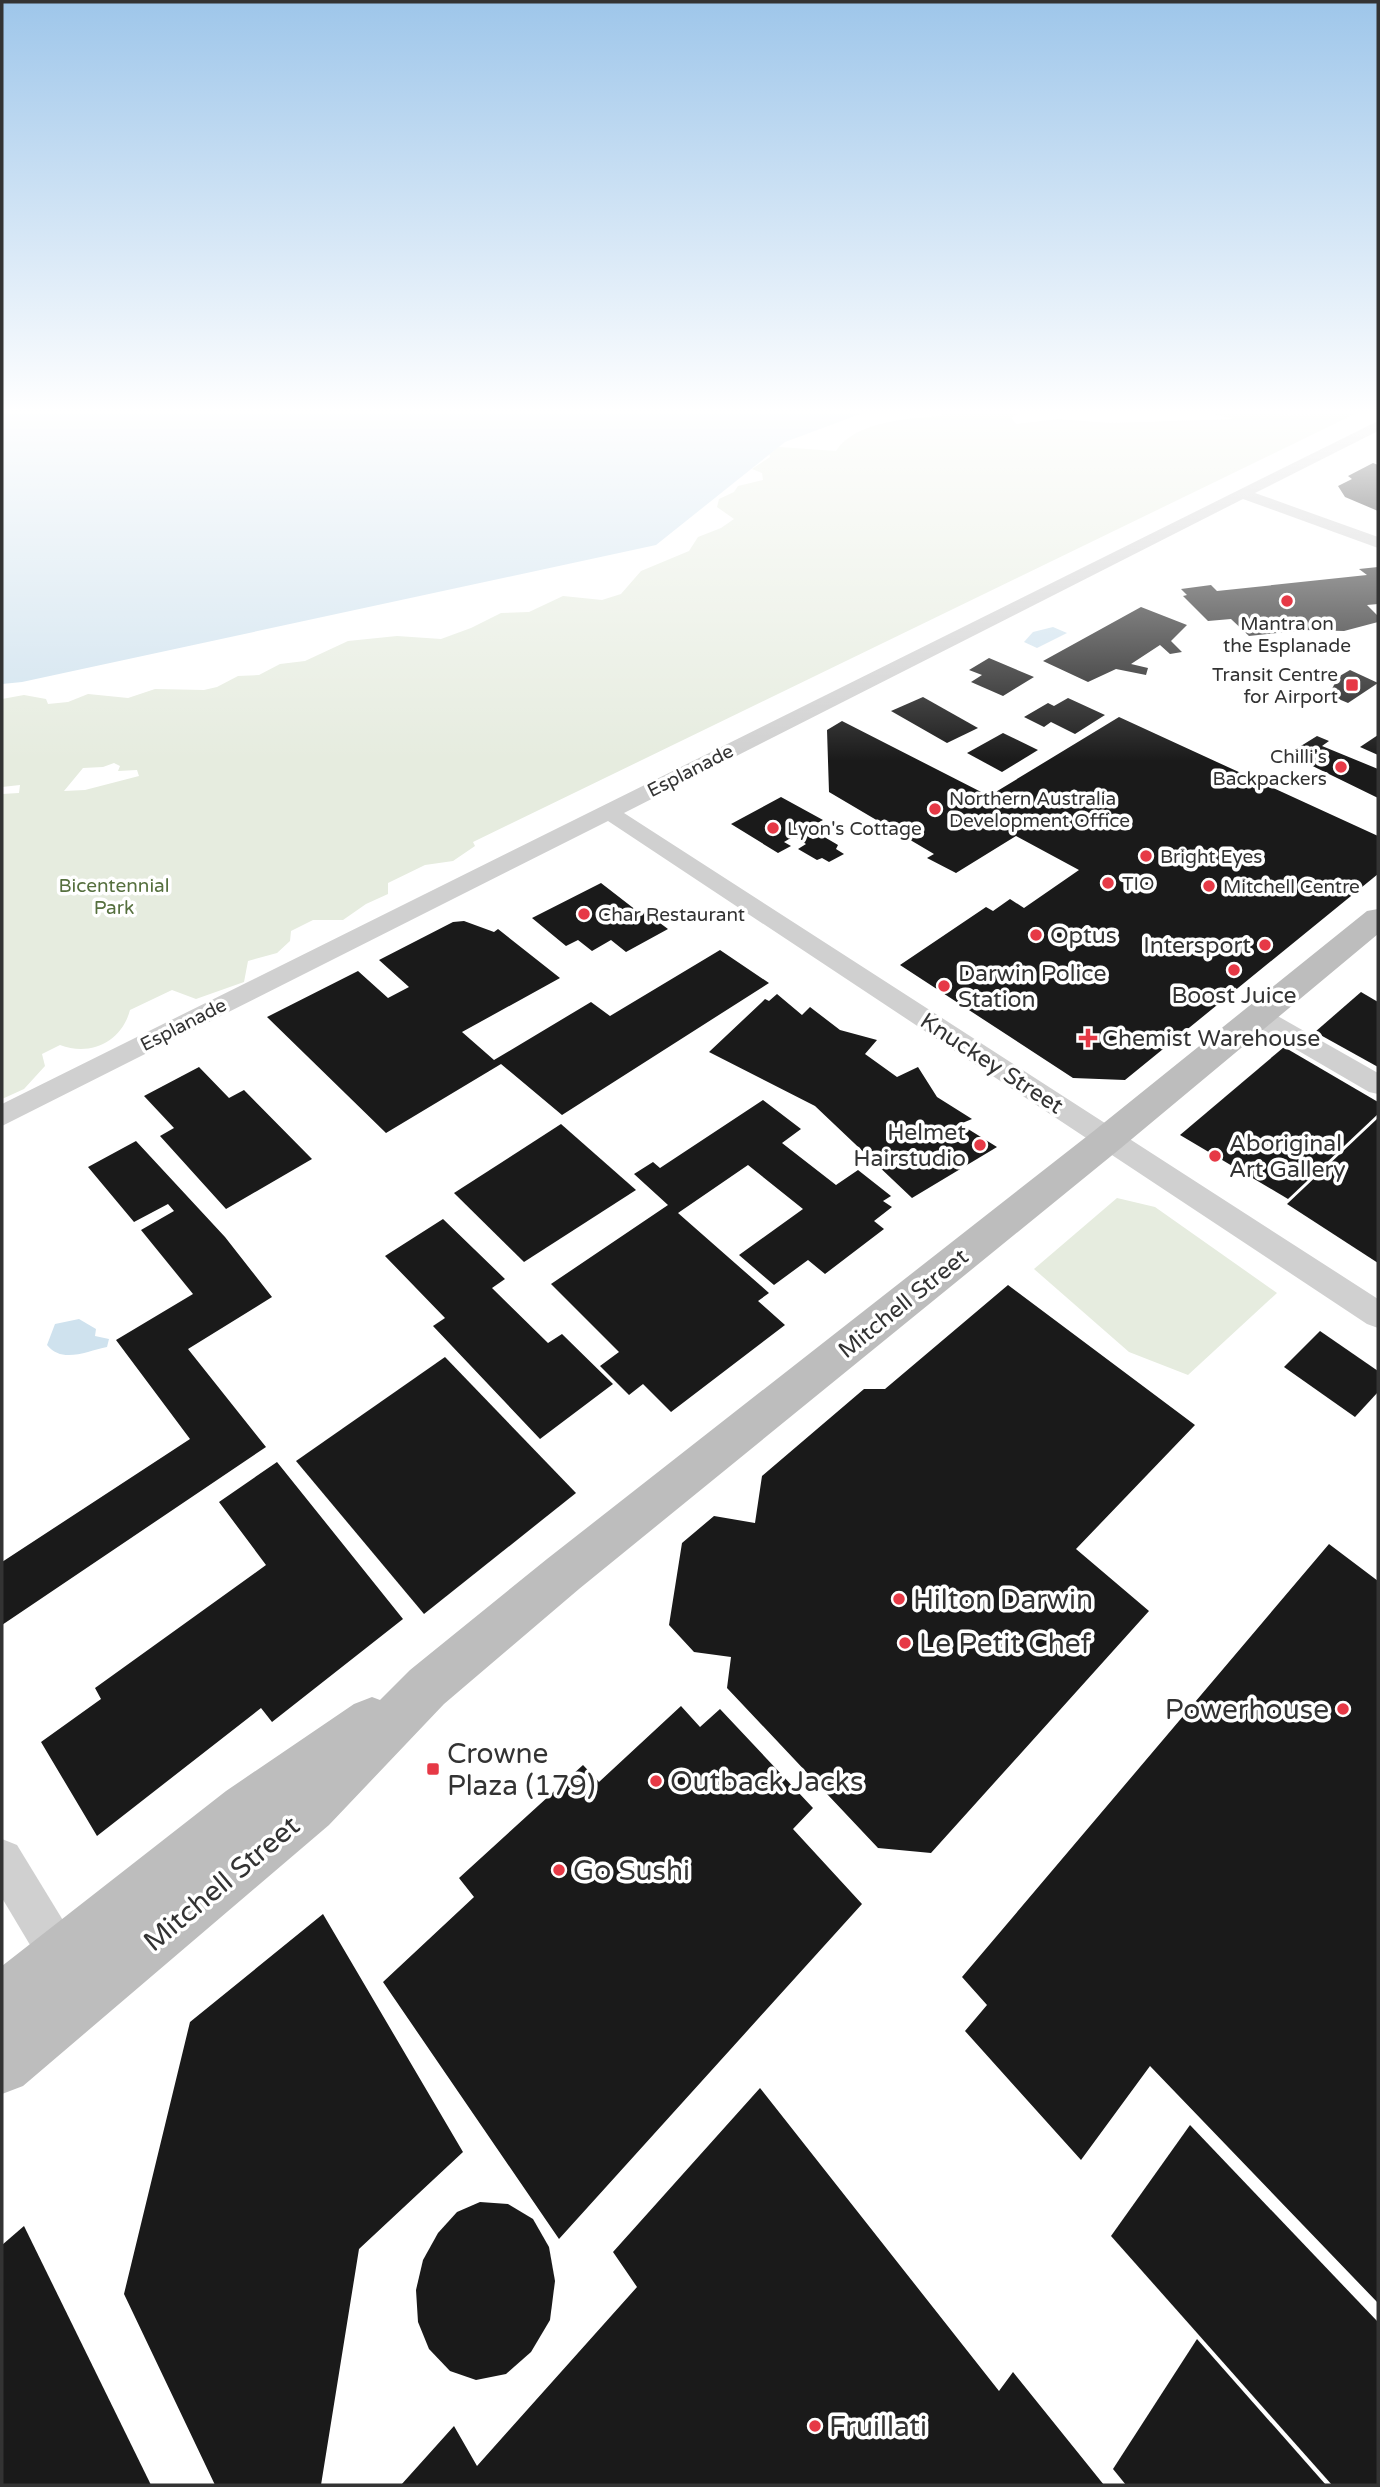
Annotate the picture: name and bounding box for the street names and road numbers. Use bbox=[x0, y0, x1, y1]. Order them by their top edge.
street label: Esplanade bbox=[644, 740, 737, 802]
street label: Esplanade bbox=[137, 994, 230, 1056]
street label: Knuckey Street bbox=[915, 1007, 1068, 1121]
street label: Mitchell Street bbox=[833, 1243, 974, 1365]
street label: Mitchell Street bbox=[137, 1808, 307, 1959]

